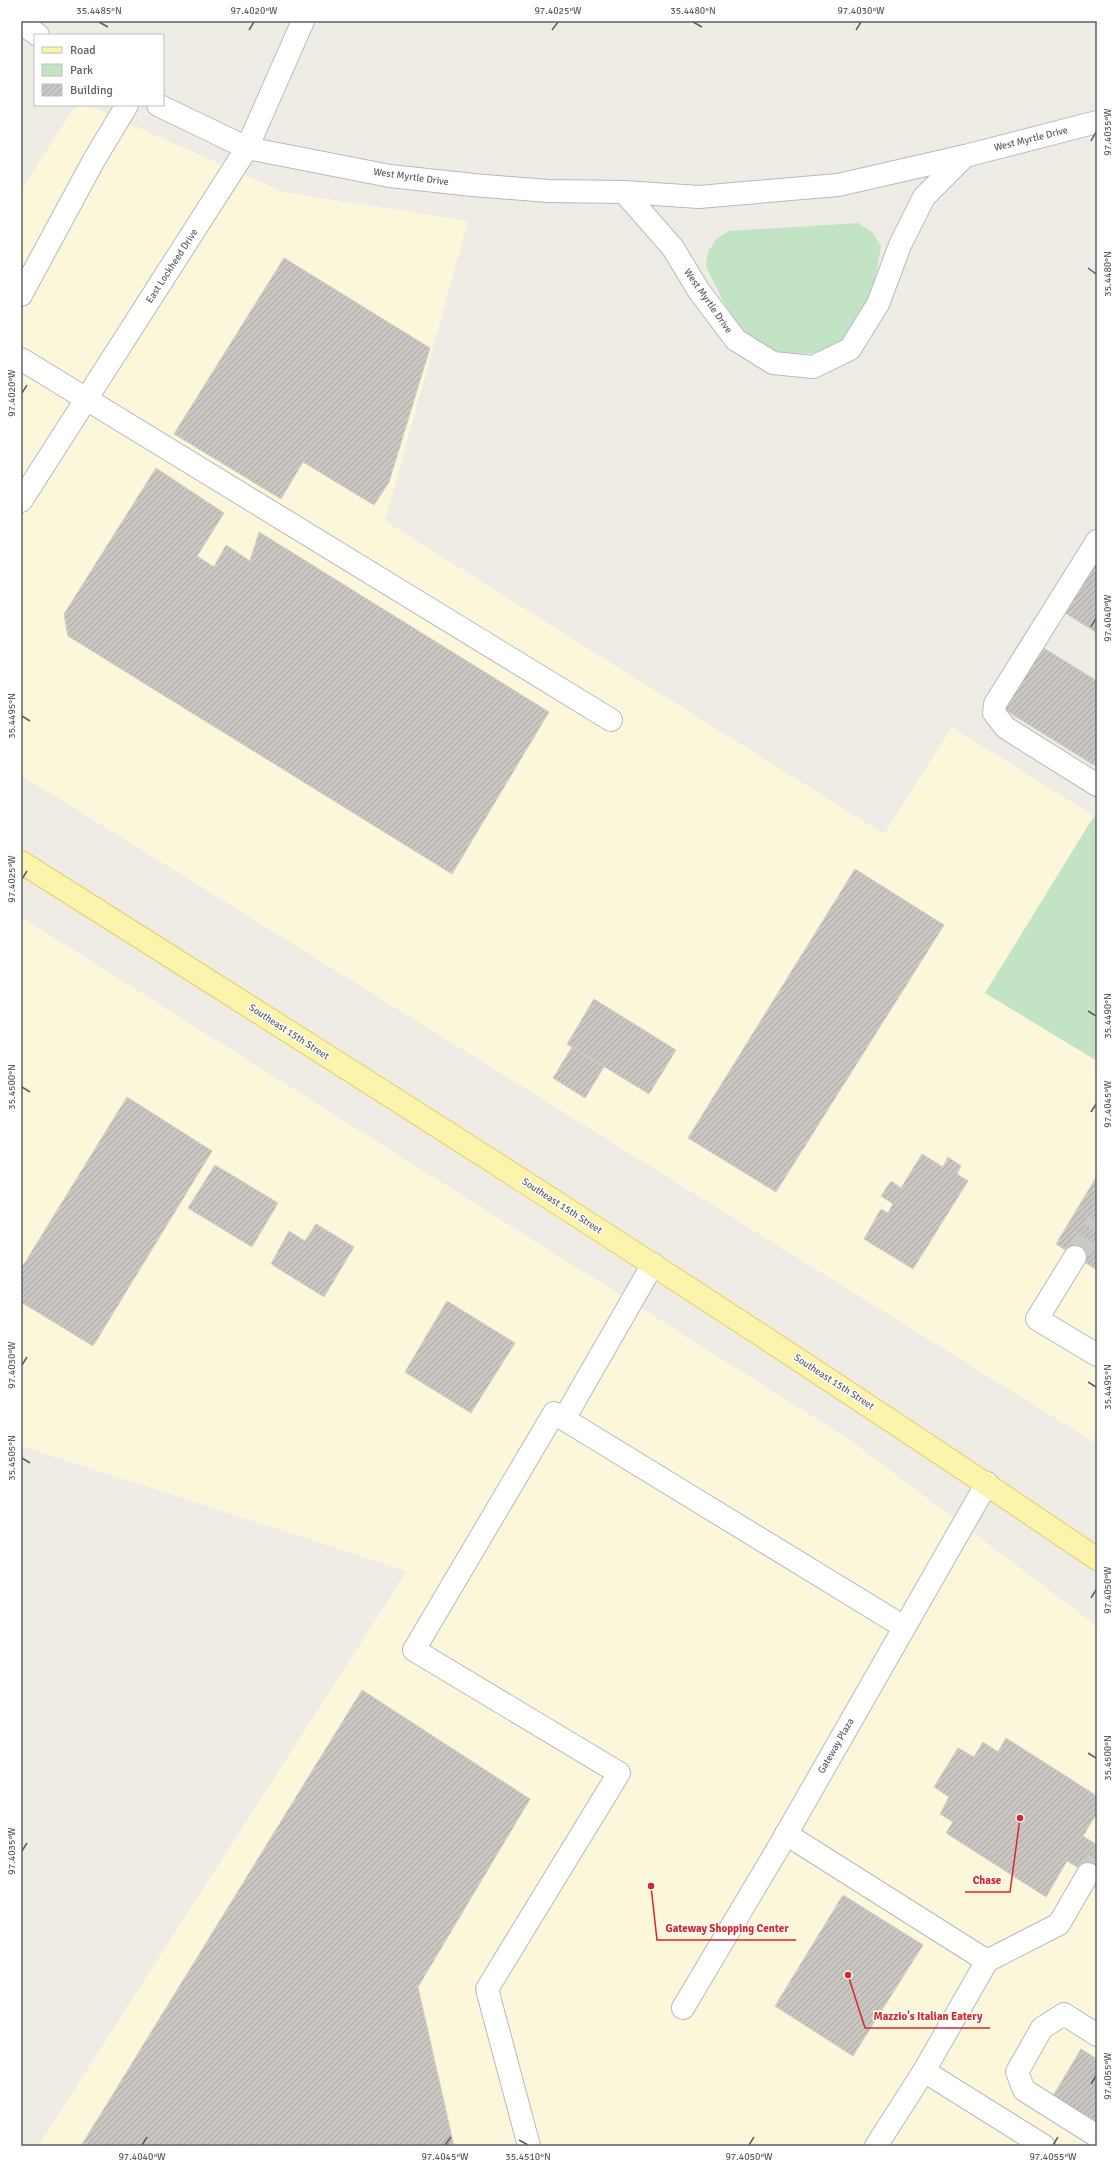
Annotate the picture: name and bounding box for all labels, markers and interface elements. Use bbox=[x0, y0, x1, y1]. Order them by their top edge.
text: 35.4485°N bbox=[76, 5, 122, 17]
text: 97.4020°W bbox=[230, 5, 278, 17]
text: 97.4025°W bbox=[534, 5, 582, 17]
text: 35.4480°N bbox=[670, 5, 716, 17]
text: 97.4030°W bbox=[837, 5, 885, 17]
legend bbox=[34, 34, 164, 106]
text: Road bbox=[70, 43, 96, 58]
text: Park bbox=[70, 63, 93, 78]
text: Building bbox=[70, 83, 113, 98]
text: 97.4035°W bbox=[1102, 108, 1114, 156]
street label: West Myrtle Drive bbox=[993, 124, 1069, 154]
street label: West Myrtle Drive bbox=[373, 166, 449, 188]
street label: East Lockheed Drive bbox=[144, 227, 200, 305]
text: 35.4480°N bbox=[1102, 251, 1114, 297]
street label: West Myrtle Drive bbox=[681, 267, 735, 335]
text: 97.4020°W bbox=[6, 369, 18, 417]
text: 97.4040°W bbox=[1102, 594, 1114, 642]
text: 35.4495°N bbox=[6, 693, 18, 739]
text: 97.4025°W bbox=[6, 855, 18, 903]
text: 35.4490°N bbox=[1102, 993, 1114, 1039]
street label: Southeast 15th Street bbox=[247, 1002, 332, 1063]
text: 35.4500°N bbox=[6, 1064, 18, 1110]
text: 97.4045°W bbox=[1102, 1080, 1114, 1128]
street label: Southeast 15th Street bbox=[520, 1176, 605, 1237]
text: 97.4030°W bbox=[6, 1341, 18, 1389]
street label: Southeast 15th Street bbox=[792, 1352, 877, 1413]
text: 35.4495°N bbox=[1102, 1364, 1114, 1410]
text: 35.4505°N bbox=[6, 1435, 18, 1481]
text: 97.4050°W bbox=[1102, 1566, 1114, 1614]
street label: Gateway Plaza bbox=[815, 1716, 857, 1776]
text: 35.4500°N bbox=[1102, 1735, 1114, 1781]
text: 97.4035°W bbox=[6, 1827, 18, 1875]
callout: Chase bbox=[965, 1869, 1010, 1892]
text: Chase bbox=[973, 1874, 1002, 1887]
callout: Gateway Shopping Center bbox=[657, 1917, 796, 1940]
text: Gateway Shopping Center bbox=[665, 1922, 789, 1935]
callout: Mazzio's Italian Eatery bbox=[865, 2005, 990, 2028]
text: Mazzio's Italian Eatery bbox=[874, 2010, 983, 2023]
text: 97.4055°W bbox=[1102, 2052, 1114, 2100]
text: 97.4040°W bbox=[118, 2151, 166, 2163]
text: 97.4045°W bbox=[421, 2151, 469, 2163]
text: 35.4510°N bbox=[505, 2151, 551, 2163]
text: 97.4050°W bbox=[725, 2151, 773, 2163]
text: 97.4055°W bbox=[1029, 2151, 1077, 2163]

